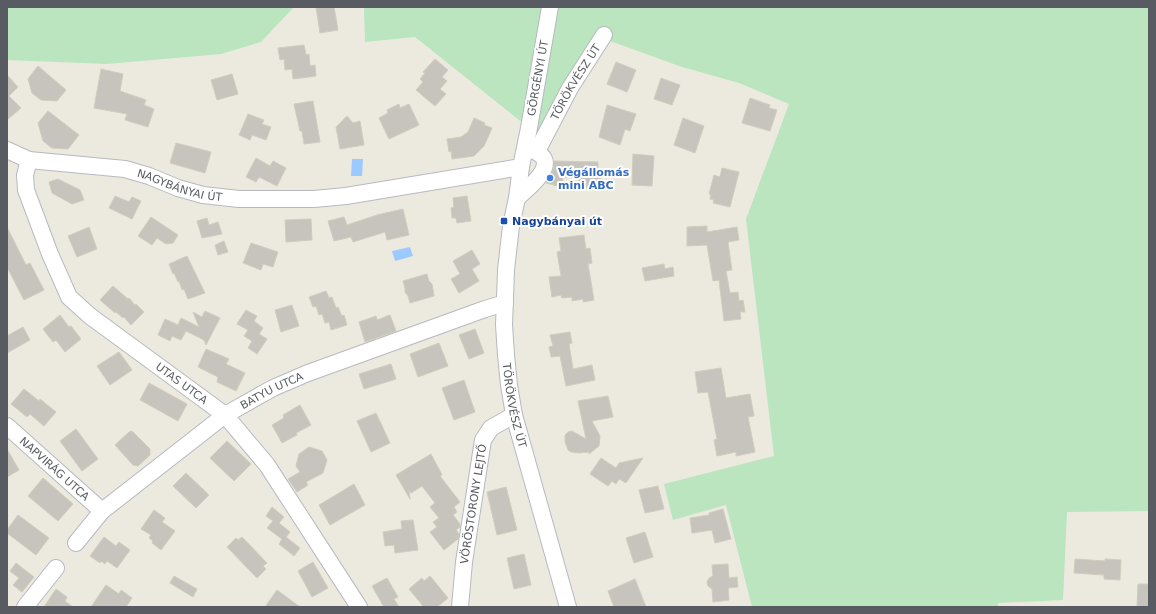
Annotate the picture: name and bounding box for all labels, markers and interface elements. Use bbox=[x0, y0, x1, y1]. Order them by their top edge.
street label: GÖRGÉNYI ÚT bbox=[525, 39, 551, 117]
street label: TÖRÖKVÉSZ ÚT bbox=[547, 41, 603, 123]
street label: NAGYBÁNYAI ÚT bbox=[136, 166, 223, 204]
place label: Végállomás mini ABC bbox=[558, 166, 630, 192]
marker: Végállomás mini ABC bbox=[545, 173, 555, 183]
place label: Nagybányai út bbox=[512, 215, 602, 228]
marker: Nagybányai út bbox=[499, 216, 509, 226]
street label: UTAS UTCA bbox=[153, 360, 211, 407]
street label: TÖRÖKVÉSZ ÚT bbox=[500, 361, 529, 449]
street label: BATYU UTCA bbox=[238, 369, 305, 412]
street label: NAPVIRÁG UTCA bbox=[17, 434, 93, 504]
street label: VÖRÖSTORONY LEJTŐ bbox=[457, 442, 489, 565]

